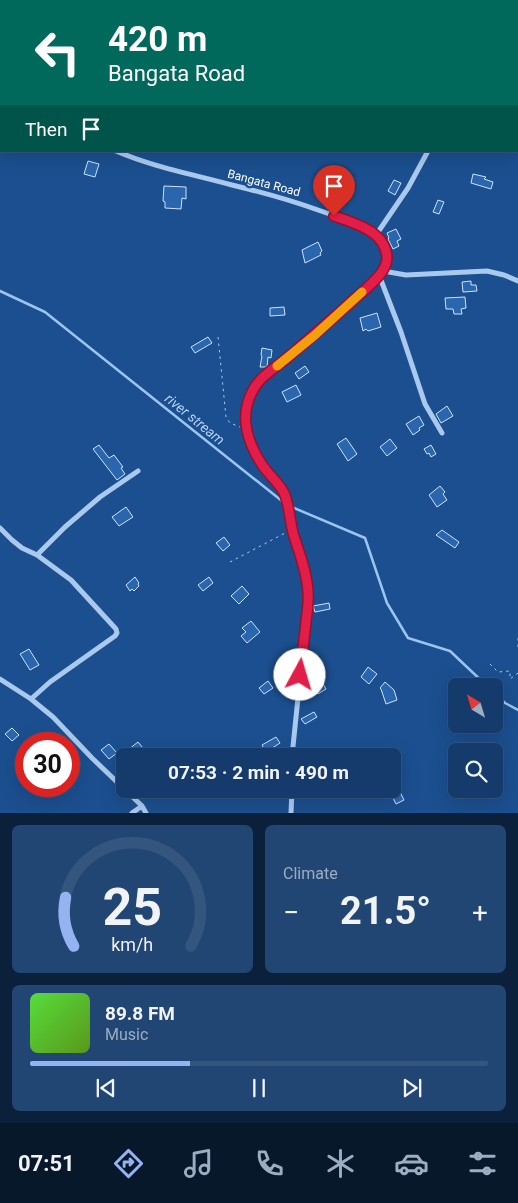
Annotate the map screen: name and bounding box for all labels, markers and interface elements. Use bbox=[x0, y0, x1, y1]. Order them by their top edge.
text: 420 m bbox=[108, 19, 207, 60]
icon: left bbox=[25, 20, 90, 85]
text: Bangata Road bbox=[108, 61, 245, 86]
icon: arrive bbox=[77, 115, 105, 143]
text: Then bbox=[25, 118, 67, 141]
pin bbox=[313, 165, 355, 216]
street label: Bangata Road bbox=[226, 167, 302, 199]
icon: arrive bbox=[320, 172, 348, 200]
water label: river stream bbox=[162, 390, 228, 448]
position arrow bbox=[273, 648, 325, 700]
north arrow bbox=[448, 678, 502, 732]
map controls bbox=[448, 678, 503, 798]
speed limit sign: 30 bbox=[15, 732, 80, 797]
button: search bbox=[448, 743, 503, 798]
text: 07:53 · 2 min · 490 m bbox=[168, 761, 349, 784]
text: Climate bbox=[283, 864, 338, 883]
text: 25 bbox=[103, 877, 162, 938]
text: 21.5° bbox=[340, 889, 431, 933]
text: − bbox=[283, 896, 299, 929]
text: + bbox=[472, 896, 488, 929]
text: km/h bbox=[112, 934, 153, 955]
text: 89.8 FM bbox=[105, 1002, 175, 1025]
text: Music bbox=[105, 1025, 148, 1044]
icon: previous bbox=[92, 1074, 120, 1102]
icon: pause bbox=[245, 1074, 273, 1102]
icon: next bbox=[398, 1074, 426, 1102]
icon: directions bbox=[111, 1146, 146, 1181]
icon: music bbox=[181, 1146, 216, 1181]
icon: phone bbox=[252, 1146, 287, 1181]
icon: climate bbox=[323, 1146, 358, 1181]
icon: car bbox=[394, 1146, 429, 1181]
icon: filters bbox=[465, 1146, 500, 1181]
text: 07:51 bbox=[18, 1151, 75, 1176]

